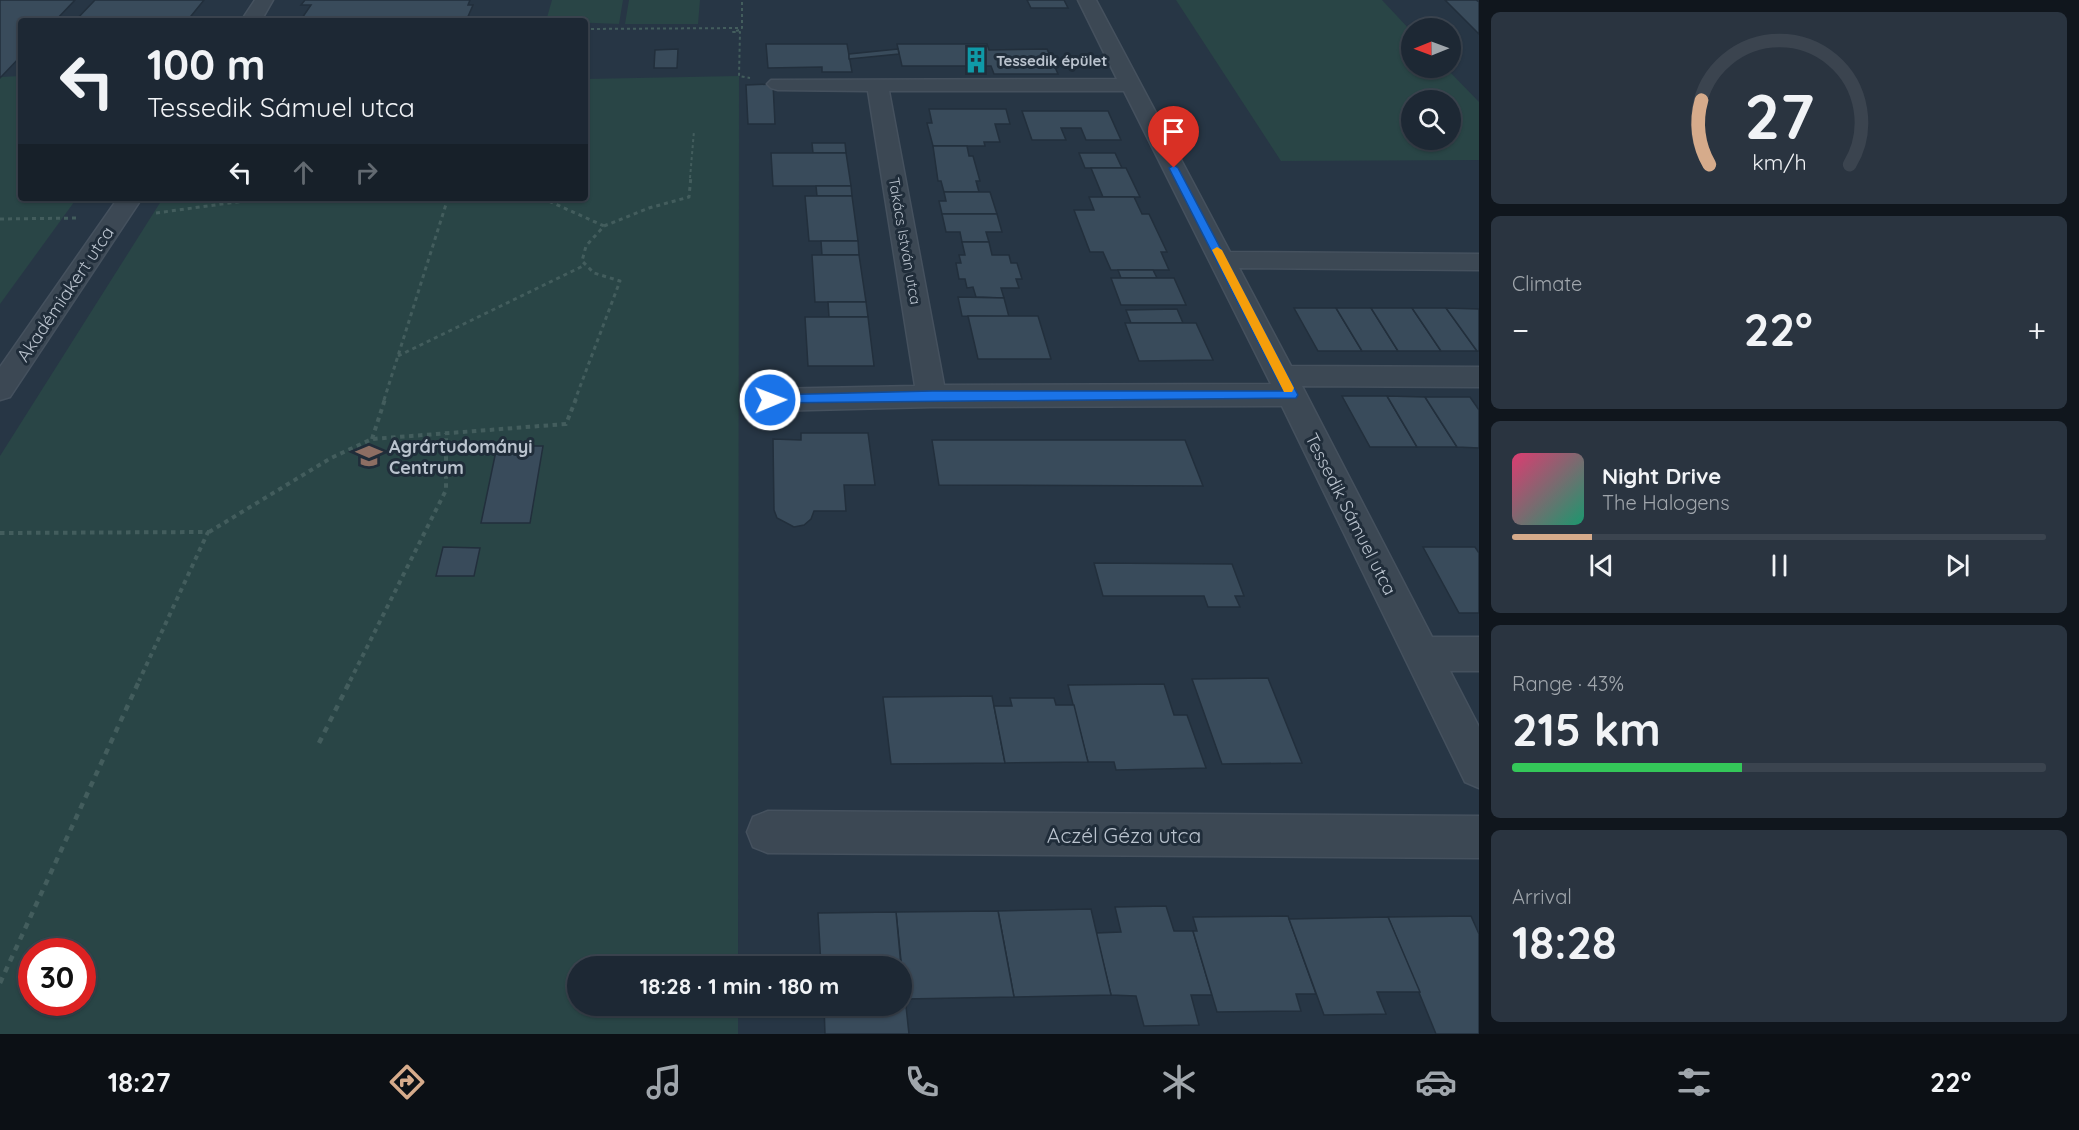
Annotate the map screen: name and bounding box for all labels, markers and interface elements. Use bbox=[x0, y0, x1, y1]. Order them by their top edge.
north arrow bbox=[1401, 18, 1461, 78]
map controls bbox=[1401, 18, 1461, 150]
text: 100 m bbox=[147, 38, 265, 91]
icon: left bbox=[48, 42, 126, 120]
building icon: Tessedik épület bbox=[961, 45, 991, 75]
place label: Tessedik épület bbox=[996, 51, 1107, 70]
text: 27 bbox=[1744, 77, 1814, 155]
text: Tessedik Sámuel utca bbox=[147, 90, 415, 124]
button: search bbox=[1401, 90, 1461, 150]
pin bbox=[1148, 106, 1199, 168]
icon: arrive bbox=[1157, 115, 1190, 148]
text: km/h bbox=[1752, 150, 1806, 176]
icon: left bbox=[224, 156, 257, 189]
icon: ahead bbox=[287, 156, 320, 189]
icon: right bbox=[350, 156, 383, 189]
street label: Takács István utca bbox=[884, 176, 926, 306]
street label: Akadémiakert utca bbox=[11, 222, 119, 366]
text: Climate bbox=[1512, 271, 1582, 296]
text: 22° bbox=[1744, 301, 1813, 357]
text: − bbox=[1512, 309, 1529, 350]
text: + bbox=[2027, 309, 2046, 350]
position arrow bbox=[738, 368, 802, 432]
street label: Tessedik Sámuel utca bbox=[1300, 429, 1402, 599]
place label: Agrártudományi Centrum bbox=[389, 435, 533, 479]
school or university icon: Agrártudományi Centrum bbox=[354, 441, 384, 471]
text: Night Drive bbox=[1602, 462, 1721, 490]
text: The Halogens bbox=[1602, 490, 1730, 515]
icon: previous bbox=[1585, 549, 1618, 582]
icon: pause bbox=[1763, 549, 1796, 582]
icon: next bbox=[1941, 549, 1974, 582]
text: Range · 43% bbox=[1512, 671, 1624, 696]
text: 215 km bbox=[1512, 701, 1661, 757]
street label: Aczél Géza utca bbox=[1047, 822, 1201, 848]
text: Arrival bbox=[1512, 884, 1572, 909]
text: 18:28 bbox=[1512, 914, 1617, 970]
speed limit sign: 30 bbox=[18, 938, 96, 1016]
text: 18:28 · 1 min · 180 m bbox=[640, 972, 839, 1000]
icon: directions bbox=[386, 1061, 428, 1103]
icon: music bbox=[643, 1061, 685, 1103]
icon: phone bbox=[901, 1061, 943, 1103]
icon: climate bbox=[1158, 1061, 1200, 1103]
icon: car bbox=[1415, 1061, 1457, 1103]
icon: filters bbox=[1673, 1061, 1715, 1103]
text: 18:27 bbox=[108, 1065, 171, 1099]
text: 22° bbox=[1930, 1065, 1971, 1099]

